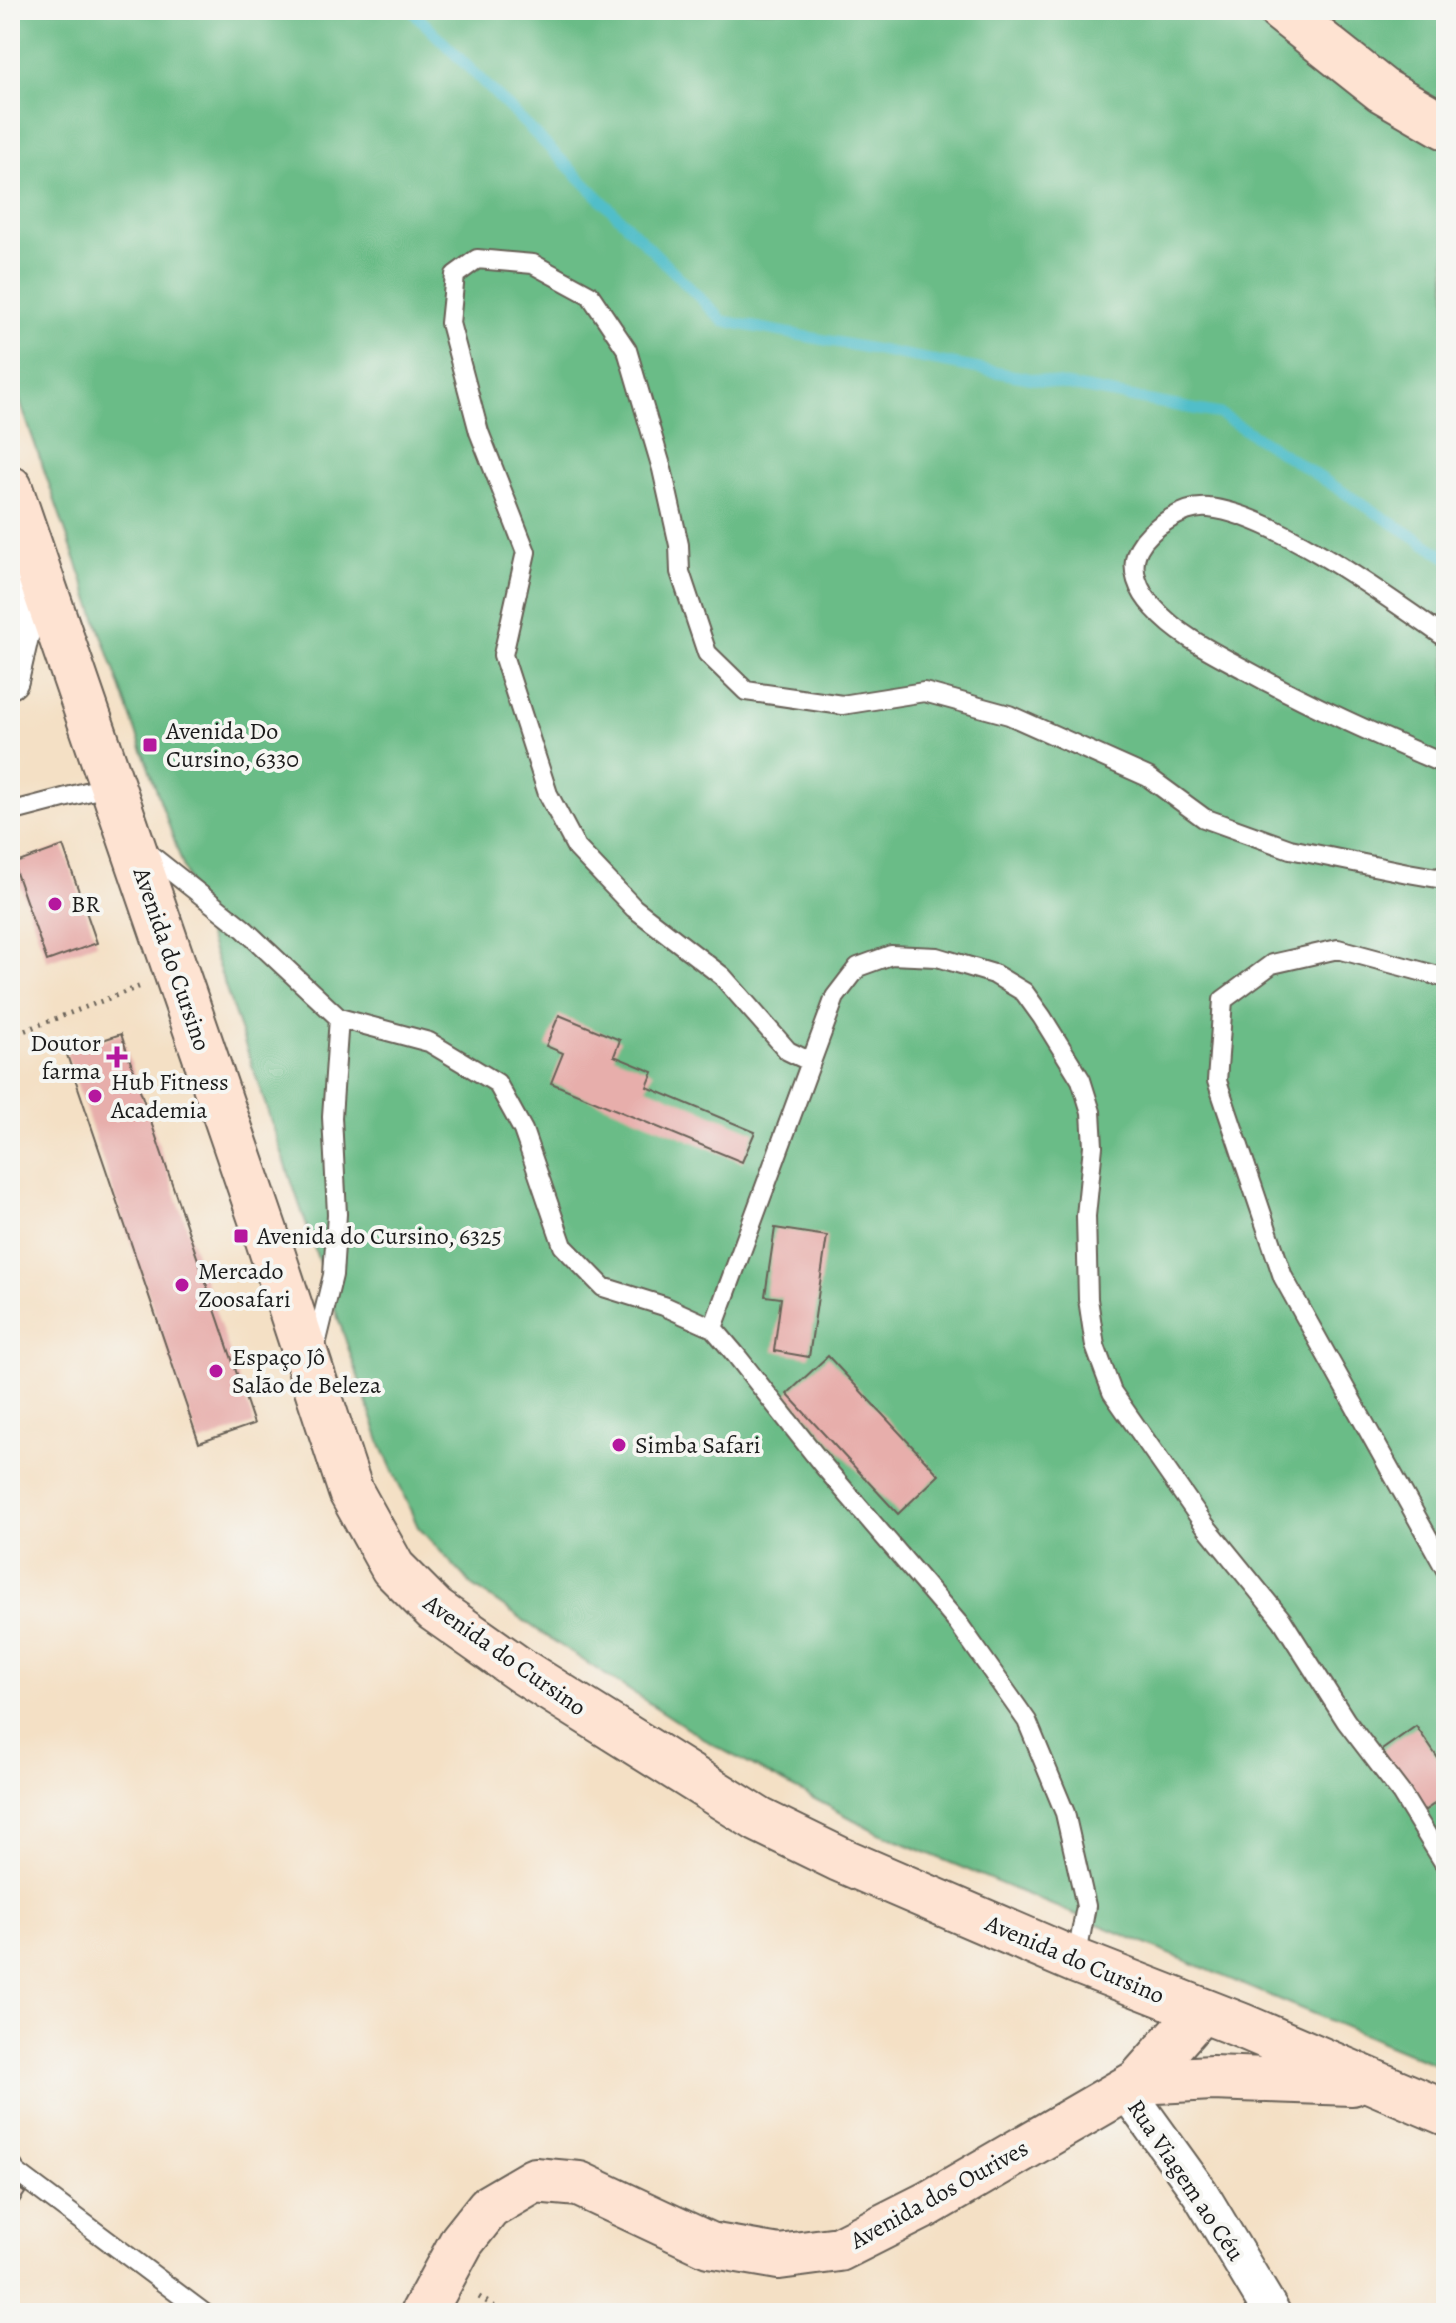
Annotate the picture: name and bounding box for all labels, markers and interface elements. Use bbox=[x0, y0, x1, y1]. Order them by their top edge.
place label: Avenida Do Cursino, 6330 bbox=[165, 715, 299, 775]
marker: Avenida Do Cursino, 6330 bbox=[141, 736, 159, 754]
street label: Avenida do Cursino bbox=[125, 862, 218, 1055]
place label: BR bbox=[71, 888, 100, 920]
marker: BR bbox=[46, 895, 64, 913]
place label: Doutor farma bbox=[30, 1027, 102, 1087]
marker: Doutor farma bbox=[108, 1048, 126, 1066]
place label: Hub Fitness Academia bbox=[110, 1066, 229, 1126]
marker: Hub Fitness Academia bbox=[86, 1087, 104, 1105]
place label: Avenida do Cursino, 6325 bbox=[256, 1220, 502, 1252]
marker: Avenida do Cursino, 6325 bbox=[232, 1227, 250, 1245]
place label: Mercado Zoosafari bbox=[198, 1255, 291, 1315]
marker: Mercado Zoosafari bbox=[173, 1276, 191, 1294]
place label: Espaço Jô Salão de Beleza bbox=[232, 1341, 382, 1401]
marker: Espaço Jô Salão de Beleza bbox=[207, 1362, 225, 1380]
place label: Simba Safari bbox=[635, 1429, 761, 1461]
marker: Simba Safari bbox=[610, 1436, 628, 1454]
street label: Avenida do Cursino bbox=[417, 1586, 593, 1723]
street label: Avenida do Cursino bbox=[980, 1906, 1169, 2011]
street label: Rua Viagem ao Céu bbox=[1120, 2093, 1252, 2267]
street label: Avenida dos Ourives bbox=[843, 2132, 1034, 2257]

